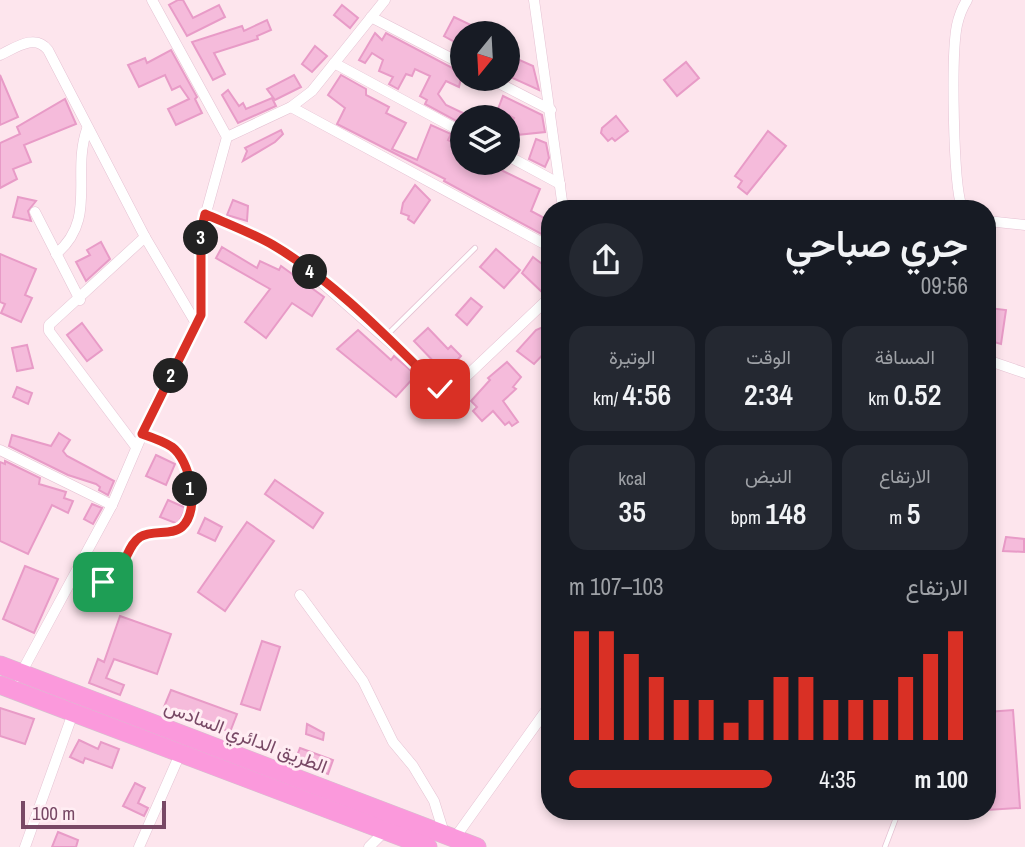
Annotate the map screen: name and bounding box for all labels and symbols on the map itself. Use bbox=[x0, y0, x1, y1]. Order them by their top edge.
north arrow bbox=[450, 21, 520, 91]
pin: 3 bbox=[184, 220, 218, 256]
pin: 4 bbox=[292, 254, 328, 290]
pin: 2 bbox=[154, 358, 188, 394]
pin bbox=[410, 359, 470, 419]
pin: 1 bbox=[172, 472, 208, 506]
pin bbox=[73, 552, 133, 612]
street label: الطريق الدائري السادس bbox=[160, 693, 331, 782]
scale bar bbox=[21, 798, 166, 830]

